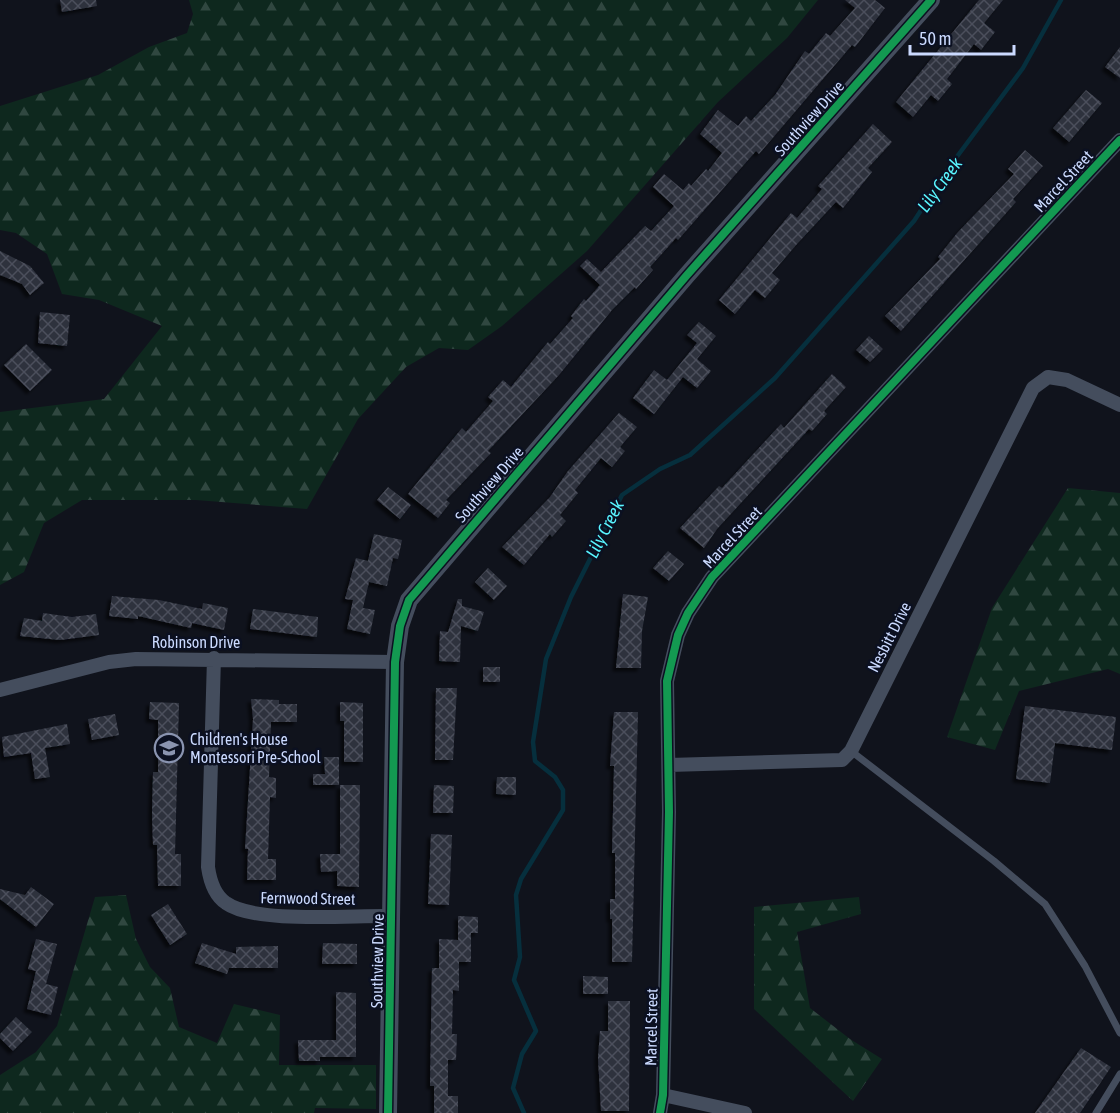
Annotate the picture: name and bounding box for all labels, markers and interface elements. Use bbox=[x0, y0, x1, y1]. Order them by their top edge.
scale bar bbox=[910, 18, 1014, 56]
text: 50 m bbox=[919, 28, 951, 49]
street label: Southview Drive bbox=[771, 77, 847, 159]
street label: Marcel Street bbox=[1030, 146, 1096, 216]
water label: Lily Creek bbox=[913, 152, 967, 216]
street label: Southview Drive bbox=[451, 442, 527, 526]
water label: Lily Creek bbox=[581, 495, 629, 561]
street label: Marcel Street bbox=[699, 502, 765, 572]
street label: Nesbitt Drive bbox=[864, 599, 914, 675]
street label: Robinson Drive bbox=[152, 633, 240, 651]
place label: Children's House Montessori Pre-School bbox=[190, 730, 321, 766]
school or university icon: Children's House Montessori Pre-School bbox=[153, 732, 185, 764]
street label: Fernwood Street bbox=[260, 888, 356, 908]
street label: Southview Drive bbox=[367, 914, 387, 1008]
street label: Marcel Street bbox=[641, 988, 661, 1066]

